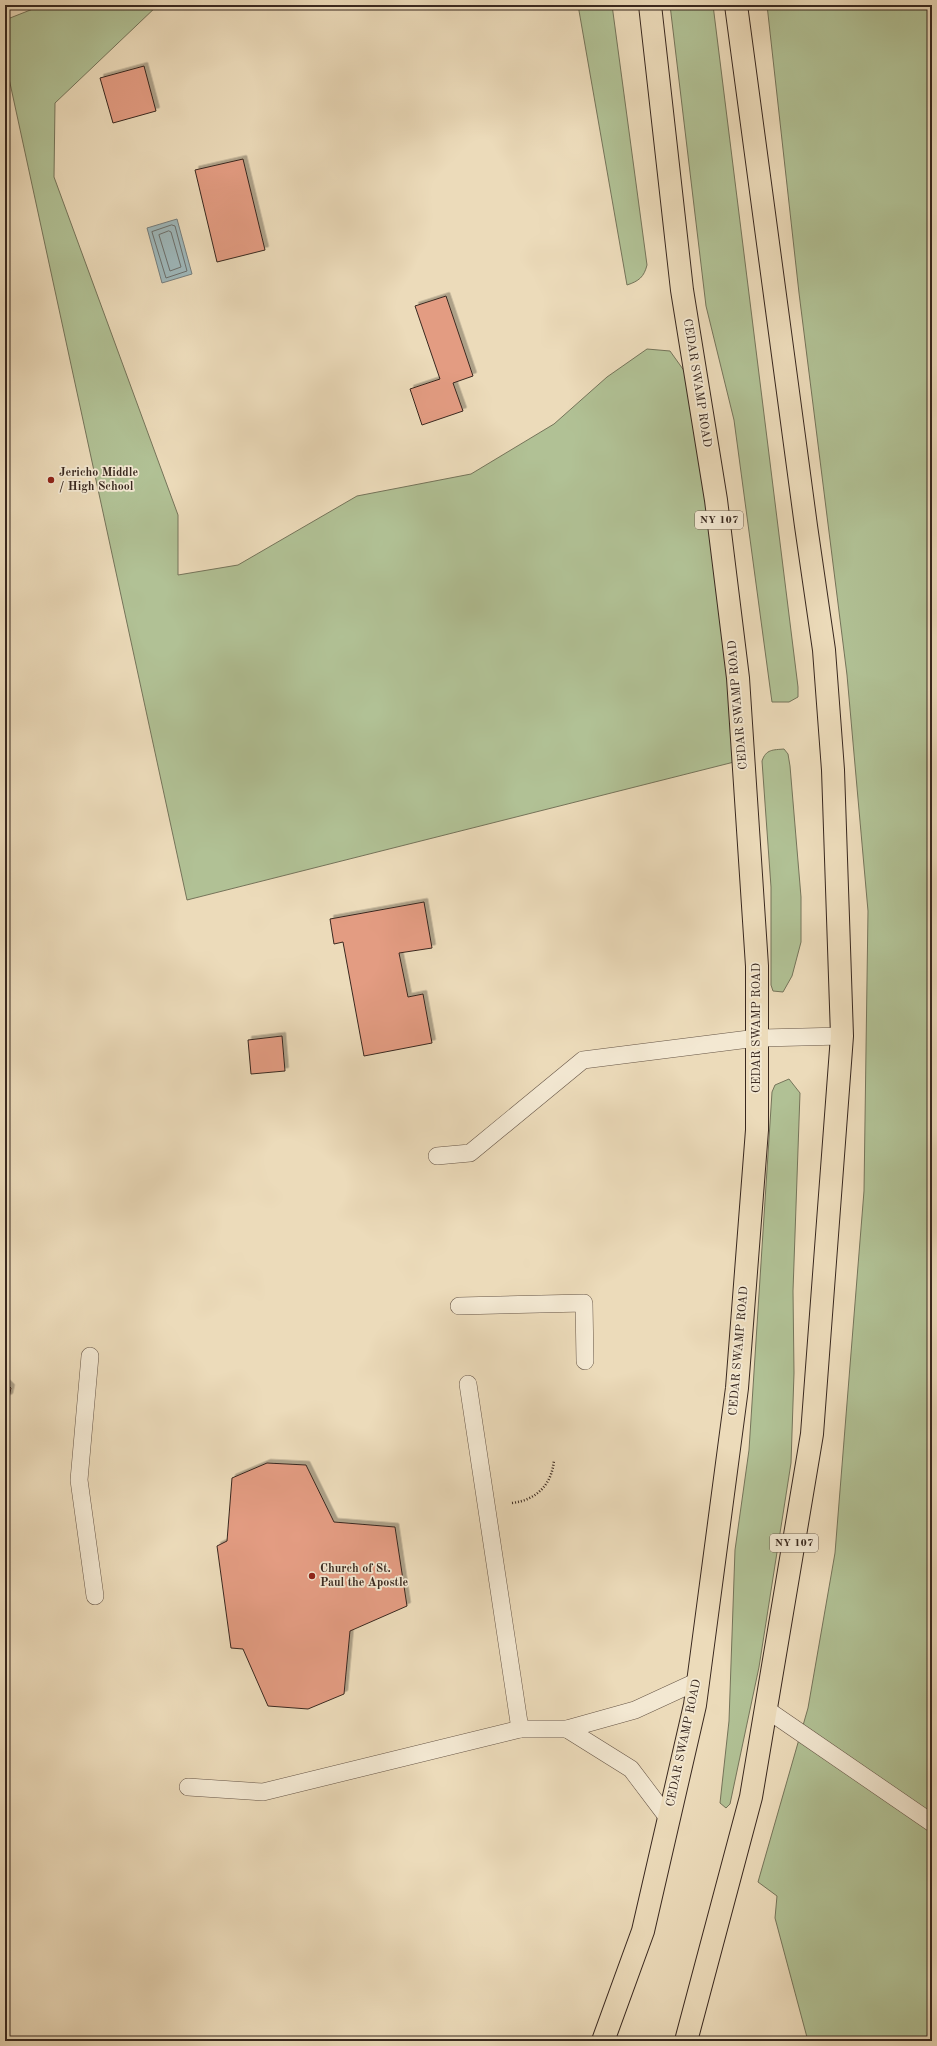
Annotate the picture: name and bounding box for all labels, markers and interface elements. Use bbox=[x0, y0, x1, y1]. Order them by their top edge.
street label: CEDAR SWAMP ROAD bbox=[681, 318, 713, 448]
place label: Jericho Middle / High School bbox=[59, 467, 138, 493]
marker: Jericho Middle / High School bbox=[46, 475, 56, 485]
road number: NY 107 bbox=[695, 511, 743, 529]
street label: CEDAR SWAMP ROAD bbox=[726, 640, 750, 770]
street label: CEDAR SWAMP ROAD bbox=[751, 963, 763, 1093]
street label: CEDAR SWAMP ROAD bbox=[727, 1286, 751, 1416]
road number: NY 107 bbox=[770, 1534, 818, 1552]
place label: Church of St. Paul the Apostle bbox=[320, 1563, 409, 1589]
marker: Church of St. Paul the Apostle bbox=[307, 1571, 317, 1581]
street label: CEDAR SWAMP ROAD bbox=[665, 1678, 703, 1808]

